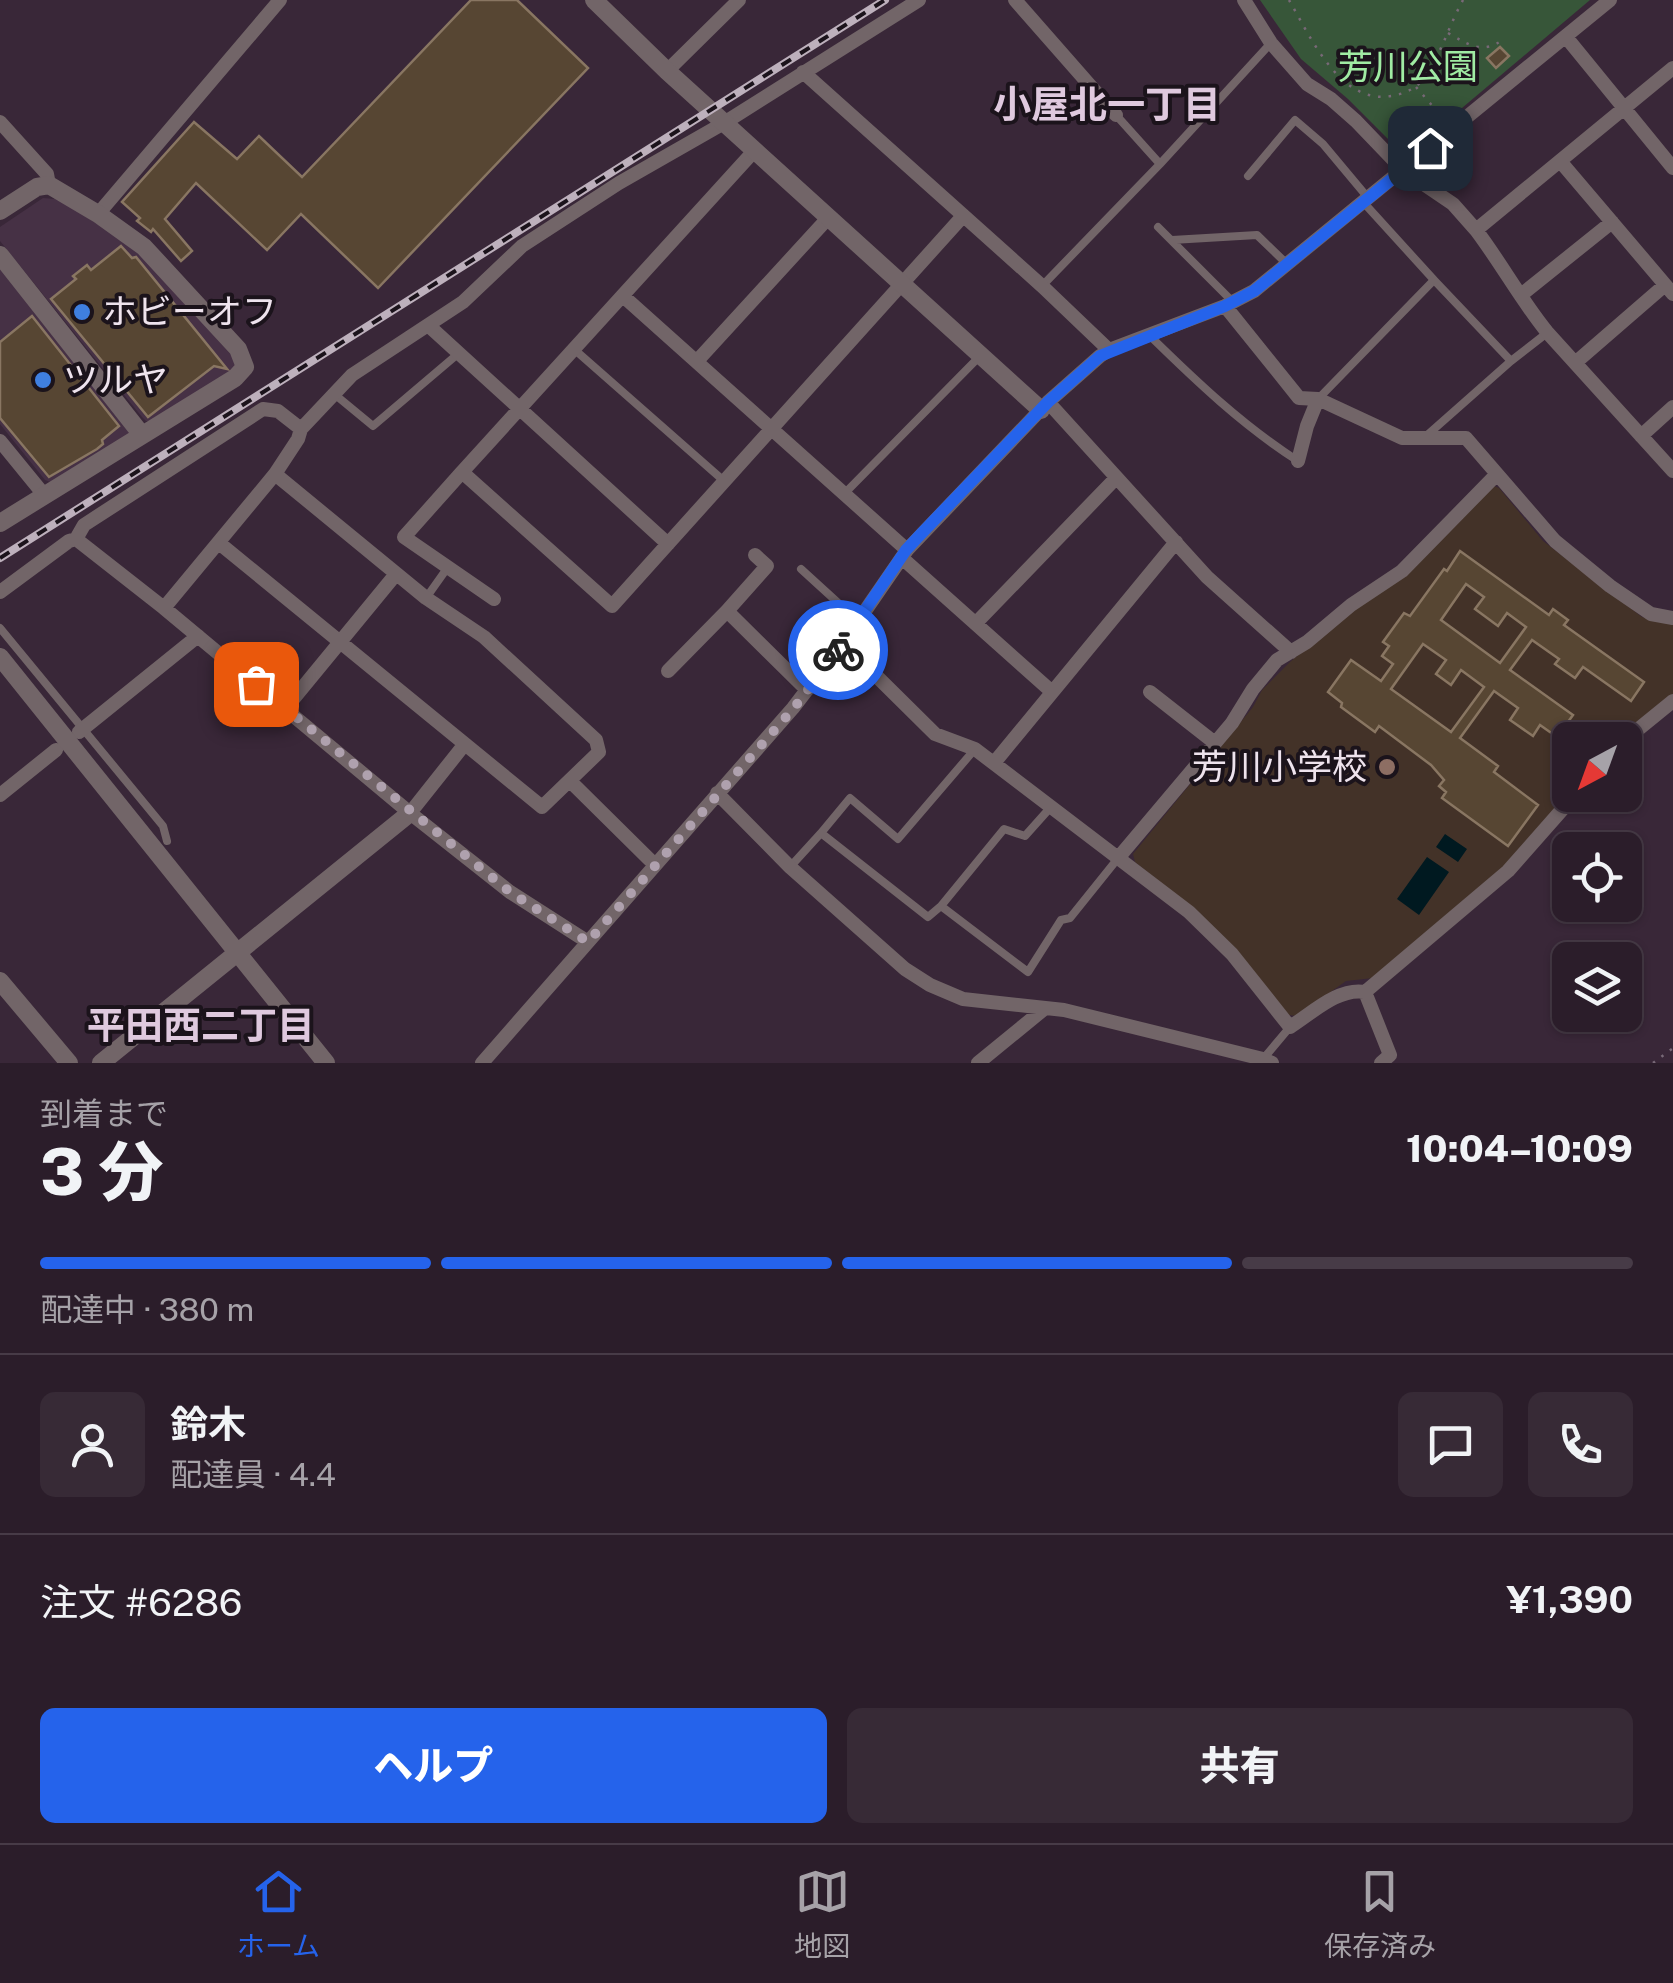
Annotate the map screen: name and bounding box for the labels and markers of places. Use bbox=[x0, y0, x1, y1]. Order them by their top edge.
pin bbox=[1388, 106, 1473, 191]
place label: ホビーオフ bbox=[102, 291, 277, 332]
marker: ホビーオフ bbox=[71, 301, 93, 323]
place label: ツルヤ bbox=[63, 359, 168, 400]
marker: ツルヤ bbox=[32, 369, 54, 391]
pin bbox=[214, 642, 299, 727]
place label: 芳川小学校 bbox=[1192, 746, 1367, 787]
marker: 芳川小学校 bbox=[1376, 756, 1398, 778]

